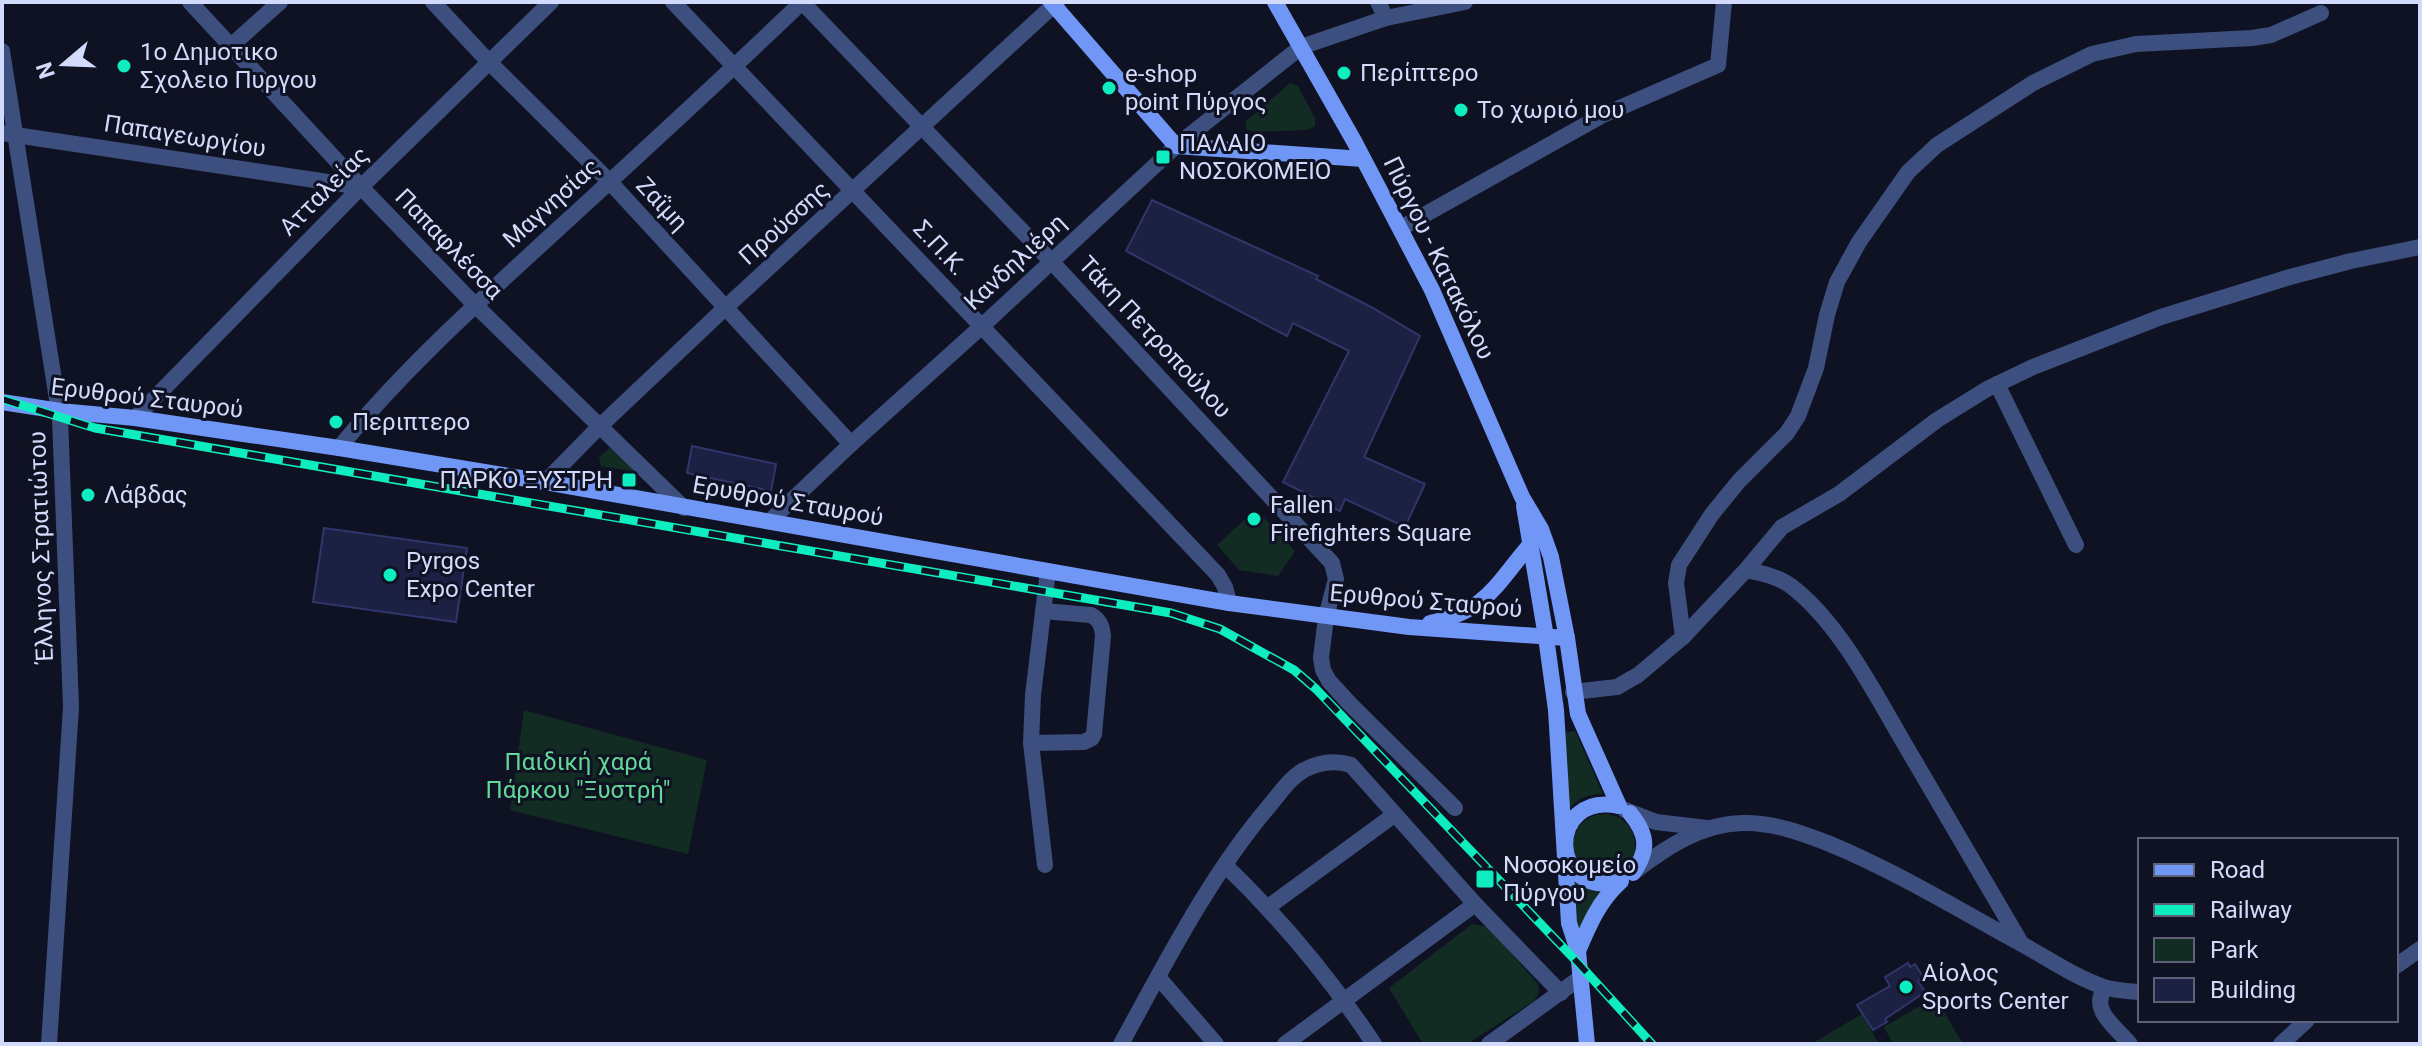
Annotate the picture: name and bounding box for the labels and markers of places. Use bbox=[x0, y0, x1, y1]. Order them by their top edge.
place label: 1ο Δημοτικο Σχολειο Πυργου bbox=[140, 38, 317, 94]
marker: 1ο Δημοτικο Σχολειο Πυργου bbox=[115, 57, 133, 75]
place label: Περίπτερο bbox=[1360, 59, 1479, 87]
place label: e-shop point Πύργος bbox=[1125, 60, 1267, 116]
marker: Περίπτερο bbox=[1335, 64, 1353, 82]
marker: e-shop point Πύργος bbox=[1100, 79, 1118, 97]
place label: Το χωριό μου bbox=[1477, 96, 1624, 124]
marker: Το χωριό μου bbox=[1452, 101, 1470, 119]
place label: ΠΑΛΑΙΟ ΝΟΣΟΚΟΜΕΙΟ bbox=[1179, 129, 1331, 185]
marker: ΠΑΛΑΙΟ ΝΟΣΟΚΟΜΕΙΟ bbox=[1154, 148, 1172, 166]
place label: Περιπτερο bbox=[352, 408, 470, 436]
marker: Περιπτερο bbox=[327, 413, 345, 431]
place label: ΠΑΡΚΟ ΞΥΣΤΡΗ bbox=[440, 466, 613, 494]
marker: ΠΑΡΚΟ ΞΥΣΤΡΗ bbox=[620, 471, 638, 489]
place label: Λάβδας bbox=[104, 481, 188, 509]
marker: Λάβδας bbox=[79, 486, 97, 504]
place label: Fallen Firefighters Square bbox=[1270, 491, 1472, 547]
marker: Fallen Firefighters Square bbox=[1245, 510, 1263, 528]
place label: Pyrgos Expo Center bbox=[406, 547, 535, 603]
marker: Pyrgos Expo Center bbox=[381, 566, 399, 584]
place label: Νοσοκομείο Πύργου bbox=[1503, 851, 1636, 907]
marker: Νοσοκομείο Πύργου bbox=[1474, 868, 1496, 890]
place label: Αίολος Sports Center bbox=[1922, 959, 2069, 1015]
marker: Αίολος Sports Center bbox=[1897, 978, 1915, 996]

